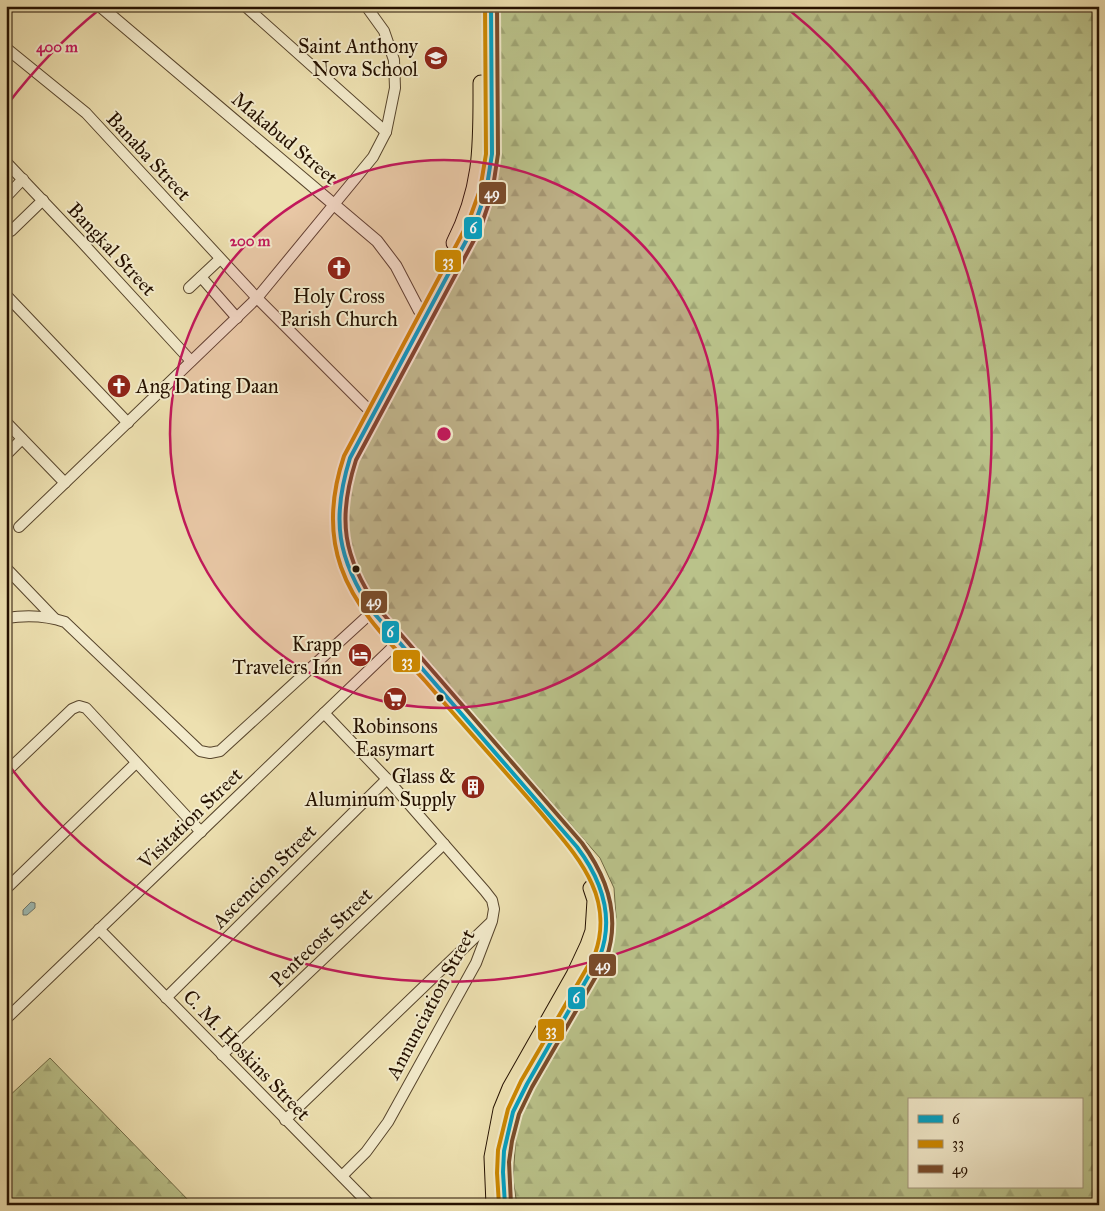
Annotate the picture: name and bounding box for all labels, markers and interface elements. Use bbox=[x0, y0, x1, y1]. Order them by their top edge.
place label: Saint Anthony Nova School bbox=[298, 34, 419, 81]
text: 400 m bbox=[36, 38, 78, 57]
school or university icon: Saint Anthony Nova School bbox=[423, 45, 449, 71]
street label: Makabud Street bbox=[227, 87, 343, 189]
street label: Banaba Street bbox=[102, 106, 196, 206]
line badge: 49 bbox=[478, 181, 507, 205]
text: 49 bbox=[484, 185, 500, 203]
street label: Bangkal Street bbox=[62, 197, 161, 301]
line badge: 6 bbox=[463, 216, 483, 240]
text: 6 bbox=[469, 220, 477, 237]
text: 200 m bbox=[230, 232, 271, 250]
line badge: 33 bbox=[434, 249, 462, 273]
text: 33 bbox=[442, 253, 454, 271]
church icon: Holy Cross Parish Church bbox=[326, 255, 352, 281]
place label: Holy Cross Parish Church bbox=[280, 284, 398, 331]
church icon: Ang Dating Daan bbox=[106, 373, 132, 399]
place label: Ang Dating Daan bbox=[135, 374, 279, 399]
centre of rings bbox=[435, 425, 453, 443]
unlabelled marker bbox=[351, 564, 361, 574]
line badge: 49 bbox=[360, 590, 388, 614]
text: 49 bbox=[366, 593, 382, 611]
line badge: 6 bbox=[381, 620, 400, 644]
text: 6 bbox=[386, 624, 394, 641]
place label: Krapp Travelers Inn bbox=[232, 632, 342, 679]
hotel icon: Krapp Travelers Inn bbox=[347, 642, 373, 668]
line badge: 33 bbox=[392, 649, 421, 673]
text: 33 bbox=[401, 653, 413, 671]
supermarket icon: Robinsons Easymart bbox=[382, 686, 408, 712]
unlabelled marker bbox=[435, 693, 445, 703]
place label: Robinsons Easymart bbox=[352, 714, 438, 761]
street label: Visitation Street bbox=[132, 762, 247, 874]
place label: Glass & Aluminum Supply bbox=[304, 764, 457, 811]
building icon: Glass & Aluminum Supply bbox=[460, 774, 486, 800]
street label: Ascencion Street bbox=[206, 819, 321, 934]
street label: Pentecost Street bbox=[265, 882, 377, 992]
street label: Annunciation Street bbox=[380, 925, 480, 1084]
line badge: 49 bbox=[588, 953, 617, 977]
text: 49 bbox=[595, 957, 611, 975]
street label: C. M. Hoskins Street bbox=[178, 985, 316, 1125]
line badge: 6 bbox=[567, 986, 586, 1010]
text: 6 bbox=[572, 990, 580, 1007]
line badge: 33 bbox=[537, 1018, 565, 1042]
text: 33 bbox=[545, 1022, 557, 1040]
legend bbox=[908, 1098, 1082, 1188]
text: 6 bbox=[952, 1110, 961, 1128]
text: 33 bbox=[952, 1134, 964, 1152]
text: 49 bbox=[952, 1160, 968, 1178]

